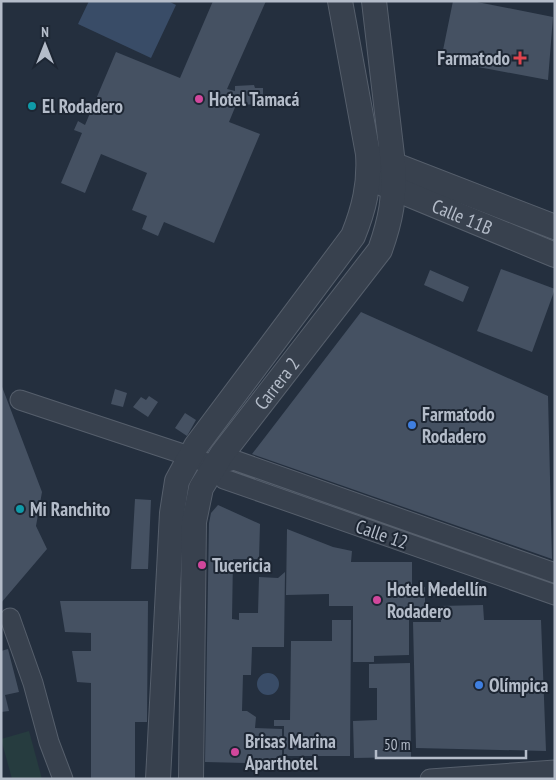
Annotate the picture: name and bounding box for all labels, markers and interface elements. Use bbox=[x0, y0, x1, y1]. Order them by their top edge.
north arrow bbox=[20, 20, 70, 70]
text: N bbox=[41, 23, 49, 41]
place label: Farmatodo bbox=[437, 46, 510, 70]
marker: Farmatodo bbox=[514, 52, 526, 64]
place label: Hotel Tamacá bbox=[209, 87, 299, 111]
marker: Hotel Tamacá bbox=[193, 93, 205, 105]
place label: El Rodadero bbox=[42, 94, 123, 118]
marker: El Rodadero bbox=[26, 100, 38, 112]
street label: Calle 11B bbox=[429, 194, 496, 240]
street label: Carrera 2 bbox=[249, 352, 304, 414]
place label: Farmatodo Rodadero bbox=[422, 402, 495, 448]
marker: Farmatodo Rodadero bbox=[406, 419, 418, 431]
place label: Mi Ranchito bbox=[30, 497, 110, 521]
marker: Mi Ranchito bbox=[14, 503, 26, 515]
street label: Calle 12 bbox=[353, 514, 411, 554]
place label: Tucericia bbox=[212, 553, 271, 577]
marker: Tucericia bbox=[196, 559, 208, 571]
place label: Hotel Medellín Rodadero bbox=[387, 577, 487, 623]
marker: Hotel Medellín Rodadero bbox=[371, 594, 383, 606]
place label: Olímpica bbox=[489, 673, 548, 697]
marker: Olímpica bbox=[473, 679, 485, 691]
scale bar bbox=[376, 728, 526, 760]
place label: Brisas Marina Aparthotel bbox=[244, 729, 336, 775]
text: 50 m bbox=[384, 735, 410, 754]
marker: Brisas Marina Aparthotel bbox=[229, 746, 241, 758]

